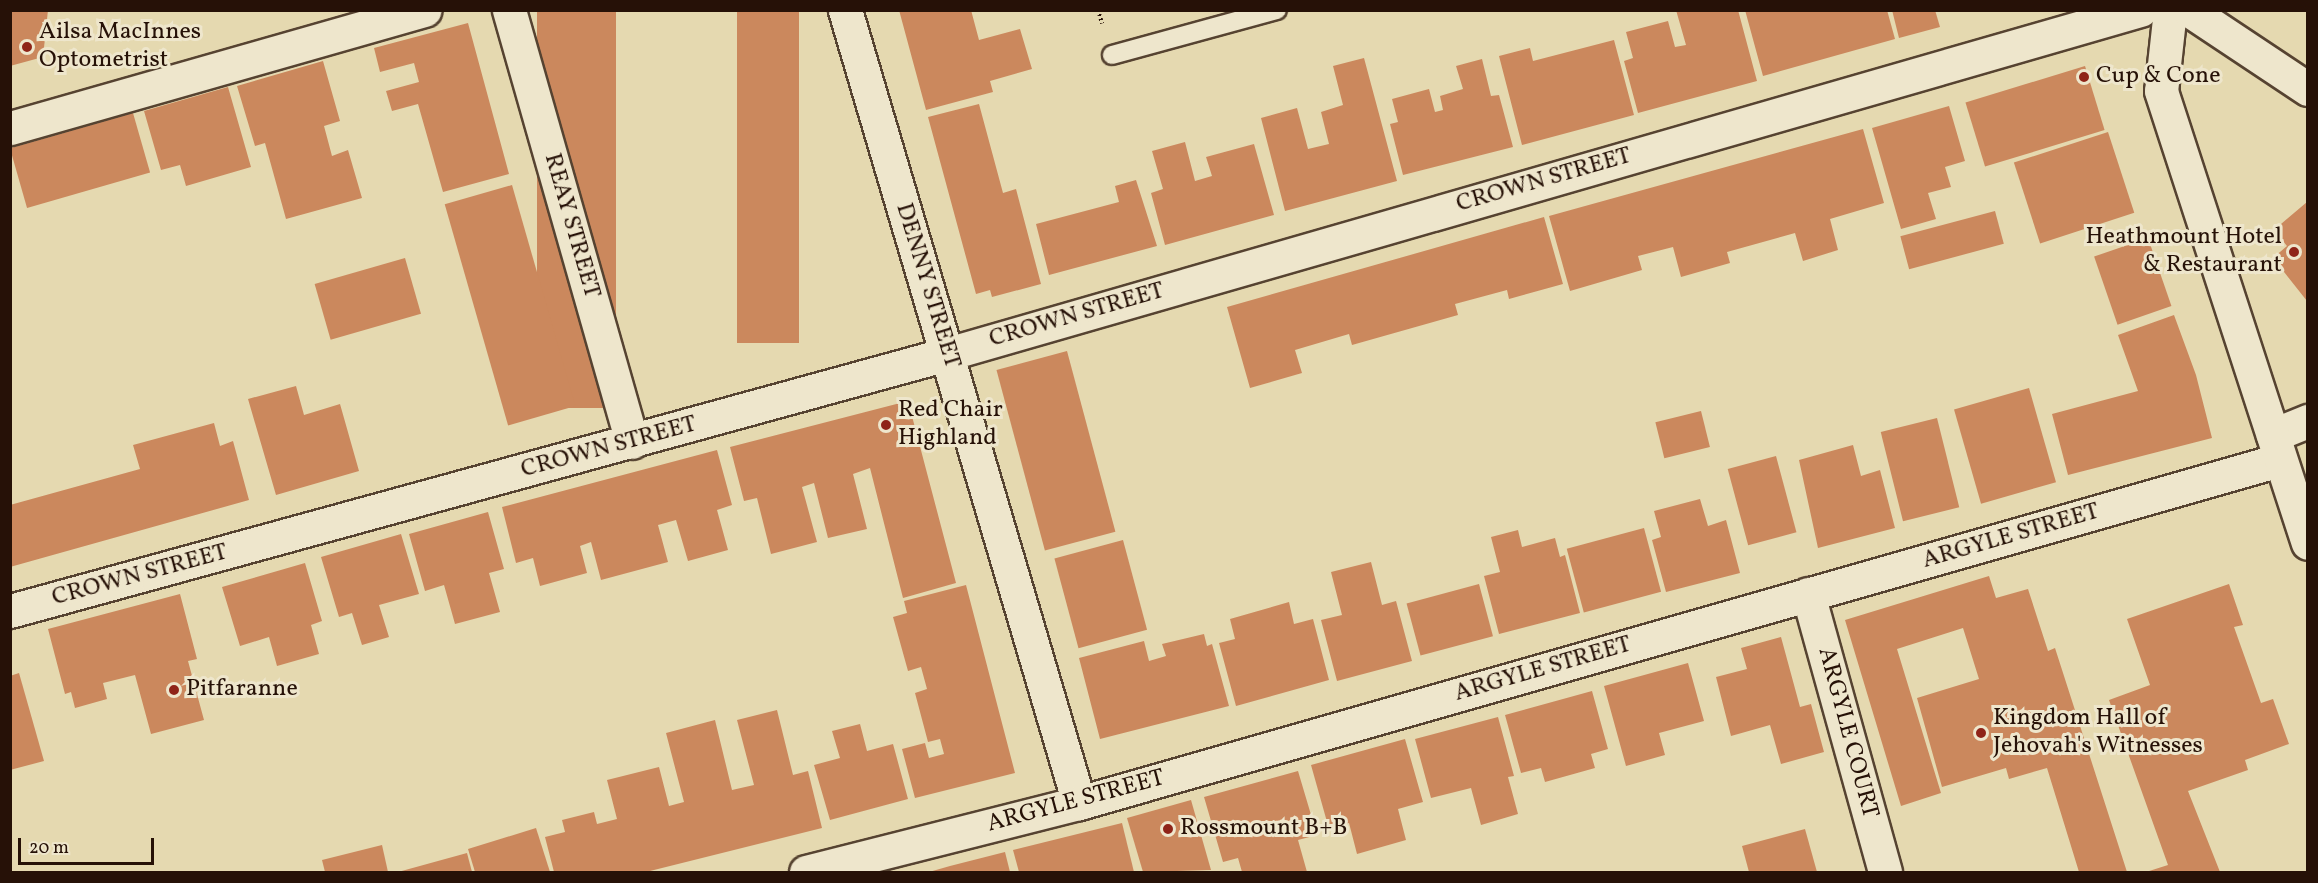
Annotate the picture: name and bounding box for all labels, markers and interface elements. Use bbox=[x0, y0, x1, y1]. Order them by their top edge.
place label: Ailsa MacInnes Optometrist bbox=[39, 19, 201, 75]
marker: Ailsa MacInnes Optometrist bbox=[20, 40, 34, 54]
place label: Cup & Cone bbox=[2096, 63, 2221, 91]
marker: Cup & Cone bbox=[2077, 70, 2091, 84]
street label: CROWN STREET bbox=[1453, 142, 1635, 220]
street label: REAY STREET bbox=[536, 150, 606, 302]
street label: DENNY STREET bbox=[888, 200, 966, 372]
place label: Heathmount Hotel & Restaurant bbox=[2086, 224, 2282, 280]
marker: Heathmount Hotel & Restaurant bbox=[2287, 245, 2301, 259]
street label: CROWN STREET bbox=[986, 277, 1168, 355]
place label: Red Chair Highland bbox=[898, 397, 1003, 453]
street label: CROWN STREET bbox=[518, 411, 700, 485]
marker: Red Chair Highland bbox=[879, 418, 893, 432]
street label: ARGYLE STREET bbox=[1919, 498, 2103, 576]
street label: CROWN STREET bbox=[49, 539, 231, 613]
street label: ARGYLE STREET bbox=[1451, 631, 1635, 709]
street label: ARGYLE COURT bbox=[1810, 644, 1884, 822]
place label: Pitfaranne bbox=[186, 676, 298, 704]
marker: Pitfaranne bbox=[167, 683, 181, 697]
place label: Kingdom Hall of Jehovah's Witnesses bbox=[1993, 705, 2204, 761]
marker: Kingdom Hall of Jehovah's Witnesses bbox=[1974, 726, 1988, 740]
street label: ARGYLE STREET bbox=[984, 764, 1168, 840]
place label: Rossmount B+B bbox=[1180, 815, 1347, 843]
marker: Rossmount B+B bbox=[1161, 822, 1175, 836]
scale bar bbox=[21, 826, 158, 864]
text: 20 m bbox=[29, 836, 69, 861]

